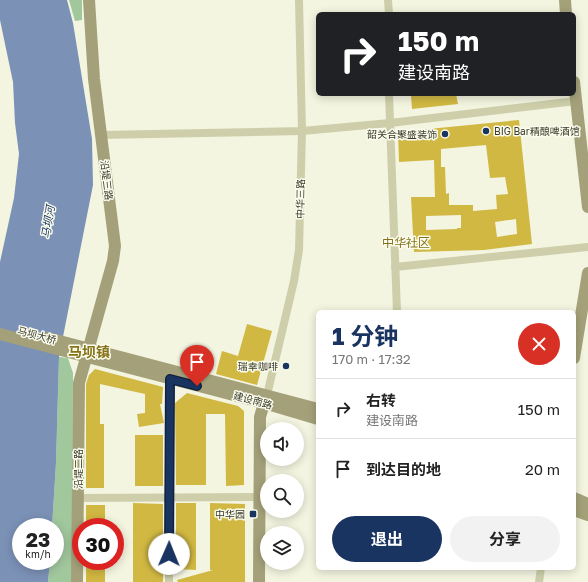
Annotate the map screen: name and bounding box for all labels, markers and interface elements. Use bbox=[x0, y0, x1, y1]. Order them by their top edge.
text: 150 m bbox=[398, 24, 479, 57]
icon: right bbox=[332, 28, 384, 80]
text: 建设南路 bbox=[398, 61, 470, 83]
place label: BIG Bar精酿啤酒馆 bbox=[494, 125, 580, 137]
marker: BIG Bar精酿啤酒馆 bbox=[481, 126, 491, 136]
place label: 韶关合聚盛装饰 bbox=[367, 128, 437, 140]
marker: 韶关合聚盛装饰 bbox=[440, 129, 450, 139]
street label: 沿堤三路 bbox=[99, 159, 115, 201]
street label: 中华三路 bbox=[294, 179, 306, 219]
water label: 马坝河 bbox=[39, 203, 57, 239]
district label: 中华社区 bbox=[382, 235, 430, 250]
text: 1 分钟 bbox=[332, 321, 398, 350]
button: close bbox=[518, 323, 560, 365]
street label: 马坝大桥 bbox=[16, 324, 58, 346]
district label: 马坝镇 bbox=[68, 343, 110, 360]
pin bbox=[180, 345, 214, 386]
icon: arrive bbox=[186, 351, 208, 373]
text: 170 m · 17:32 bbox=[332, 351, 411, 367]
place label: 瑞幸咖啡 bbox=[238, 360, 278, 372]
marker: 瑞幸咖啡 bbox=[281, 361, 291, 371]
street label: 建设南路 bbox=[232, 389, 274, 411]
text: 右转 bbox=[366, 391, 396, 409]
icon: right bbox=[332, 398, 354, 420]
text: 150 m bbox=[518, 400, 560, 418]
text: 建设南路 bbox=[366, 412, 418, 428]
map controls bbox=[260, 422, 304, 570]
button: sound bbox=[260, 422, 304, 466]
street label: 沿堤二路 bbox=[72, 449, 84, 489]
icon: arrive bbox=[332, 458, 354, 480]
text: 到达目的地 bbox=[366, 460, 441, 478]
text: 20 m bbox=[525, 460, 560, 478]
button: search bbox=[260, 474, 304, 518]
place label: 中华园 bbox=[215, 508, 245, 520]
marker: 中华园 bbox=[248, 509, 258, 519]
button: 退出 bbox=[332, 516, 442, 562]
button: 分享 bbox=[450, 516, 560, 562]
speed limit sign: 30 bbox=[72, 518, 124, 570]
button: layers bbox=[260, 526, 304, 570]
text: 23 bbox=[26, 527, 50, 551]
position arrow bbox=[148, 533, 190, 575]
text: km/h bbox=[25, 548, 51, 560]

